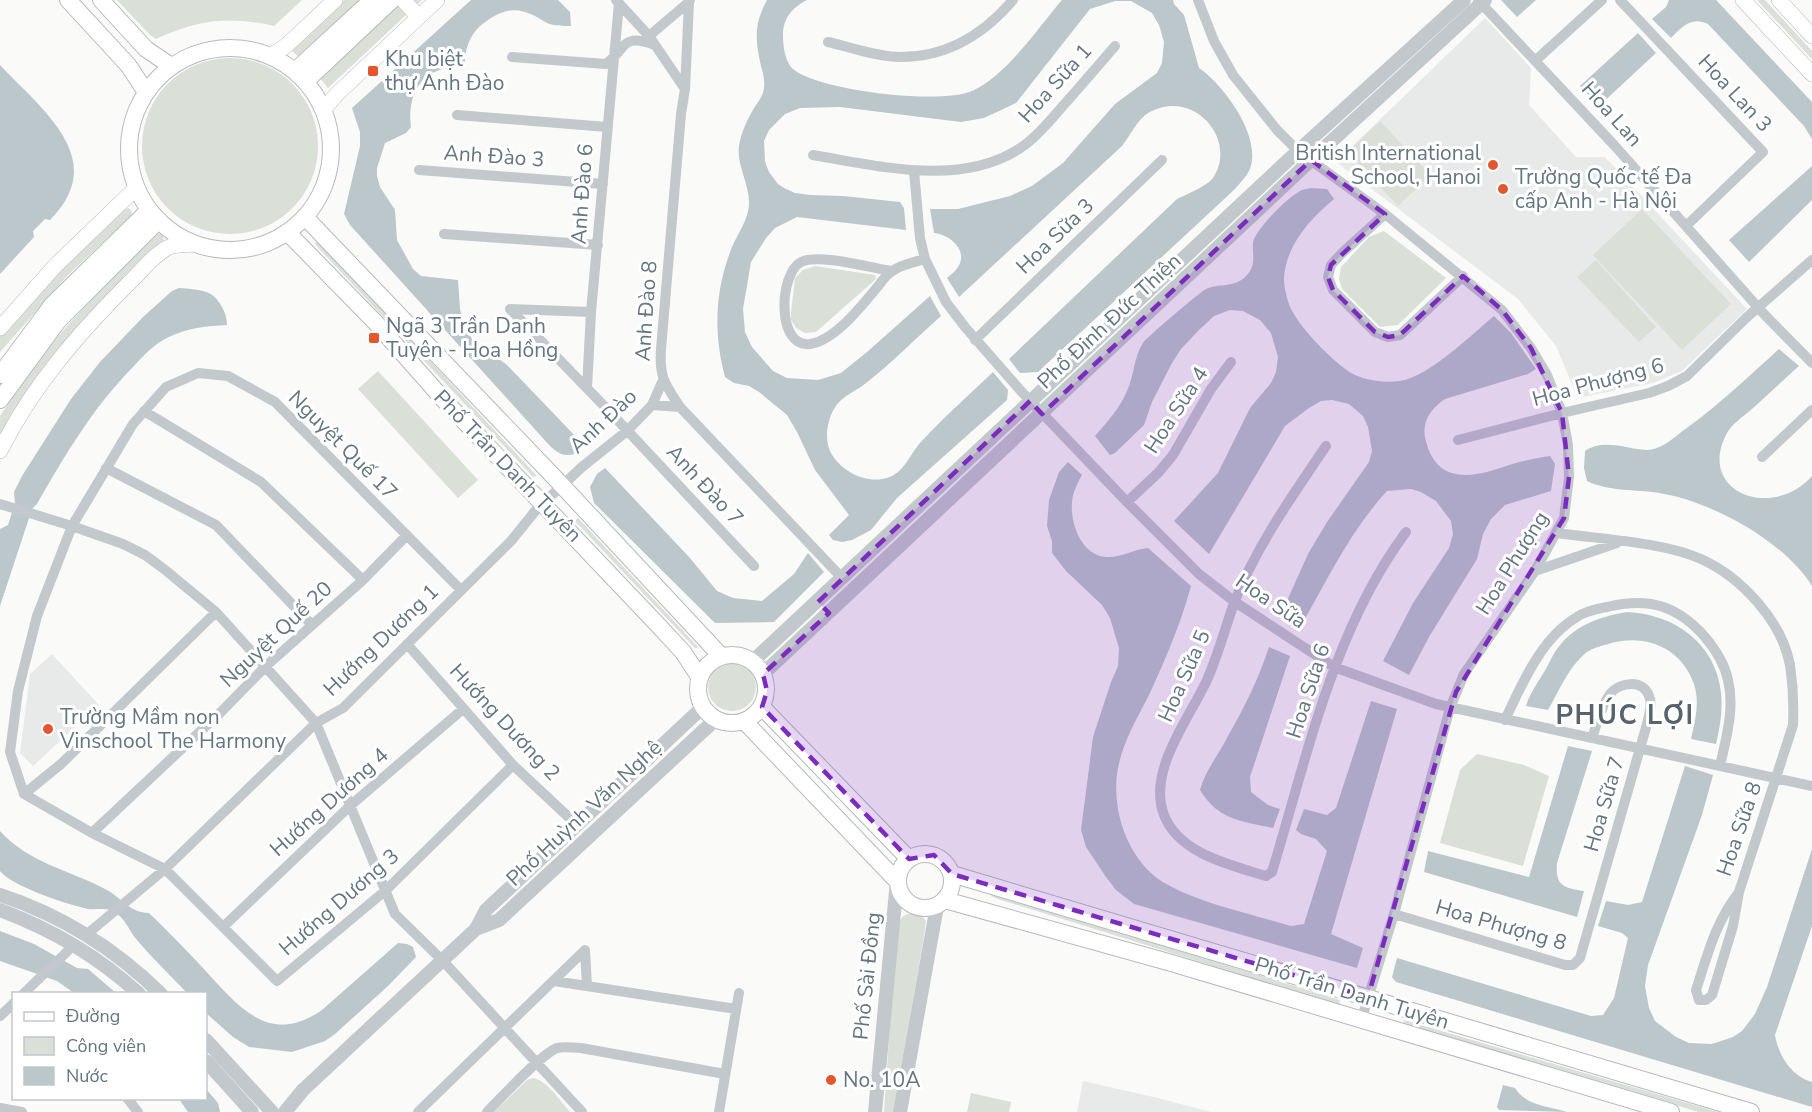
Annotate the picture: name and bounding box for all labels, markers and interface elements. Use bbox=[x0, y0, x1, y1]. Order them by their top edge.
street label: Hoa Sữa 1 bbox=[1012, 37, 1098, 129]
place label: Khu biệt thự Anh Đào bbox=[385, 45, 504, 97]
street label: Hoa Lan 3 bbox=[1692, 48, 1778, 138]
marker: Khu biệt thự Anh Đào bbox=[366, 64, 380, 78]
street label: Hoa Lan bbox=[1575, 75, 1649, 153]
street label: Anh Đào 3 bbox=[443, 139, 545, 173]
place label: British International School, Hanoi bbox=[1295, 139, 1482, 191]
street label: Anh Đào 6 bbox=[565, 143, 599, 245]
marker: British International School, Hanoi bbox=[1486, 158, 1500, 172]
place label: Trường Quốc tế Đa cấp Anh - Hà Nội bbox=[1515, 163, 1692, 215]
marker: Trường Quốc tế Đa cấp Anh - Hà Nội bbox=[1496, 182, 1510, 196]
street label: Hoa Sữa 3 bbox=[1010, 192, 1100, 280]
street label: Phố Đinh Đức Thiện bbox=[1031, 247, 1187, 395]
street label: Anh Đào 8 bbox=[629, 260, 663, 362]
place label: Ngã 3 Trần Danh Tuyên - Hoa Hồng bbox=[386, 312, 558, 364]
marker: Ngã 3 Trần Danh Tuyên - Hoa Hồng bbox=[367, 331, 381, 345]
street label: Hoa Phượng 6 bbox=[1529, 351, 1667, 413]
street label: Hoa Sữa 4 bbox=[1138, 361, 1214, 459]
street label: Anh Đào bbox=[563, 382, 643, 460]
street label: Nguyệt Quế 17 bbox=[282, 384, 404, 506]
street label: Phố Trần Danh Tuyên bbox=[428, 384, 588, 548]
street label: Anh Đào 7 bbox=[660, 439, 750, 531]
street label: Hoa Phượng bbox=[1469, 506, 1555, 620]
street label: Hoa Sữa bbox=[1230, 567, 1312, 635]
street label: Nguyệt Quế 20 bbox=[214, 575, 338, 693]
street label: Hướng Dương 1 bbox=[317, 578, 445, 702]
street label: Hoa Sữa 5 bbox=[1151, 626, 1217, 726]
street label: Hoa Sữa 6 bbox=[1280, 640, 1336, 742]
street label: Hướng Dương 2 bbox=[443, 657, 567, 787]
district label: PHÚC LỢI bbox=[1556, 697, 1694, 734]
place label: Trường Mầm non Vinschool The Harmony bbox=[59, 703, 286, 755]
marker: Trường Mầm non Vinschool The Harmony bbox=[41, 722, 55, 736]
street label: Phố Huỳnh Văn Nghệ bbox=[500, 734, 668, 892]
street label: Hướng Dương 4 bbox=[264, 741, 394, 863]
street label: Hoa Sữa 7 bbox=[1577, 753, 1631, 855]
street label: Hoa Sữa 8 bbox=[1710, 778, 1768, 880]
street label: Hướng Dương 3 bbox=[273, 842, 405, 962]
street label: Hoa Phượng 8 bbox=[1432, 893, 1570, 957]
street label: Phố Sài Đồng bbox=[846, 911, 888, 1041]
street label: Phố Trần Danh Tuyên bbox=[1251, 950, 1453, 1036]
legend bbox=[12, 992, 207, 1100]
text: Đường bbox=[65, 1004, 120, 1028]
text: Công viên bbox=[66, 1034, 146, 1058]
text: Nước bbox=[66, 1064, 108, 1088]
place label: No. 10A bbox=[843, 1066, 920, 1094]
marker: No. 10A bbox=[824, 1073, 838, 1087]

